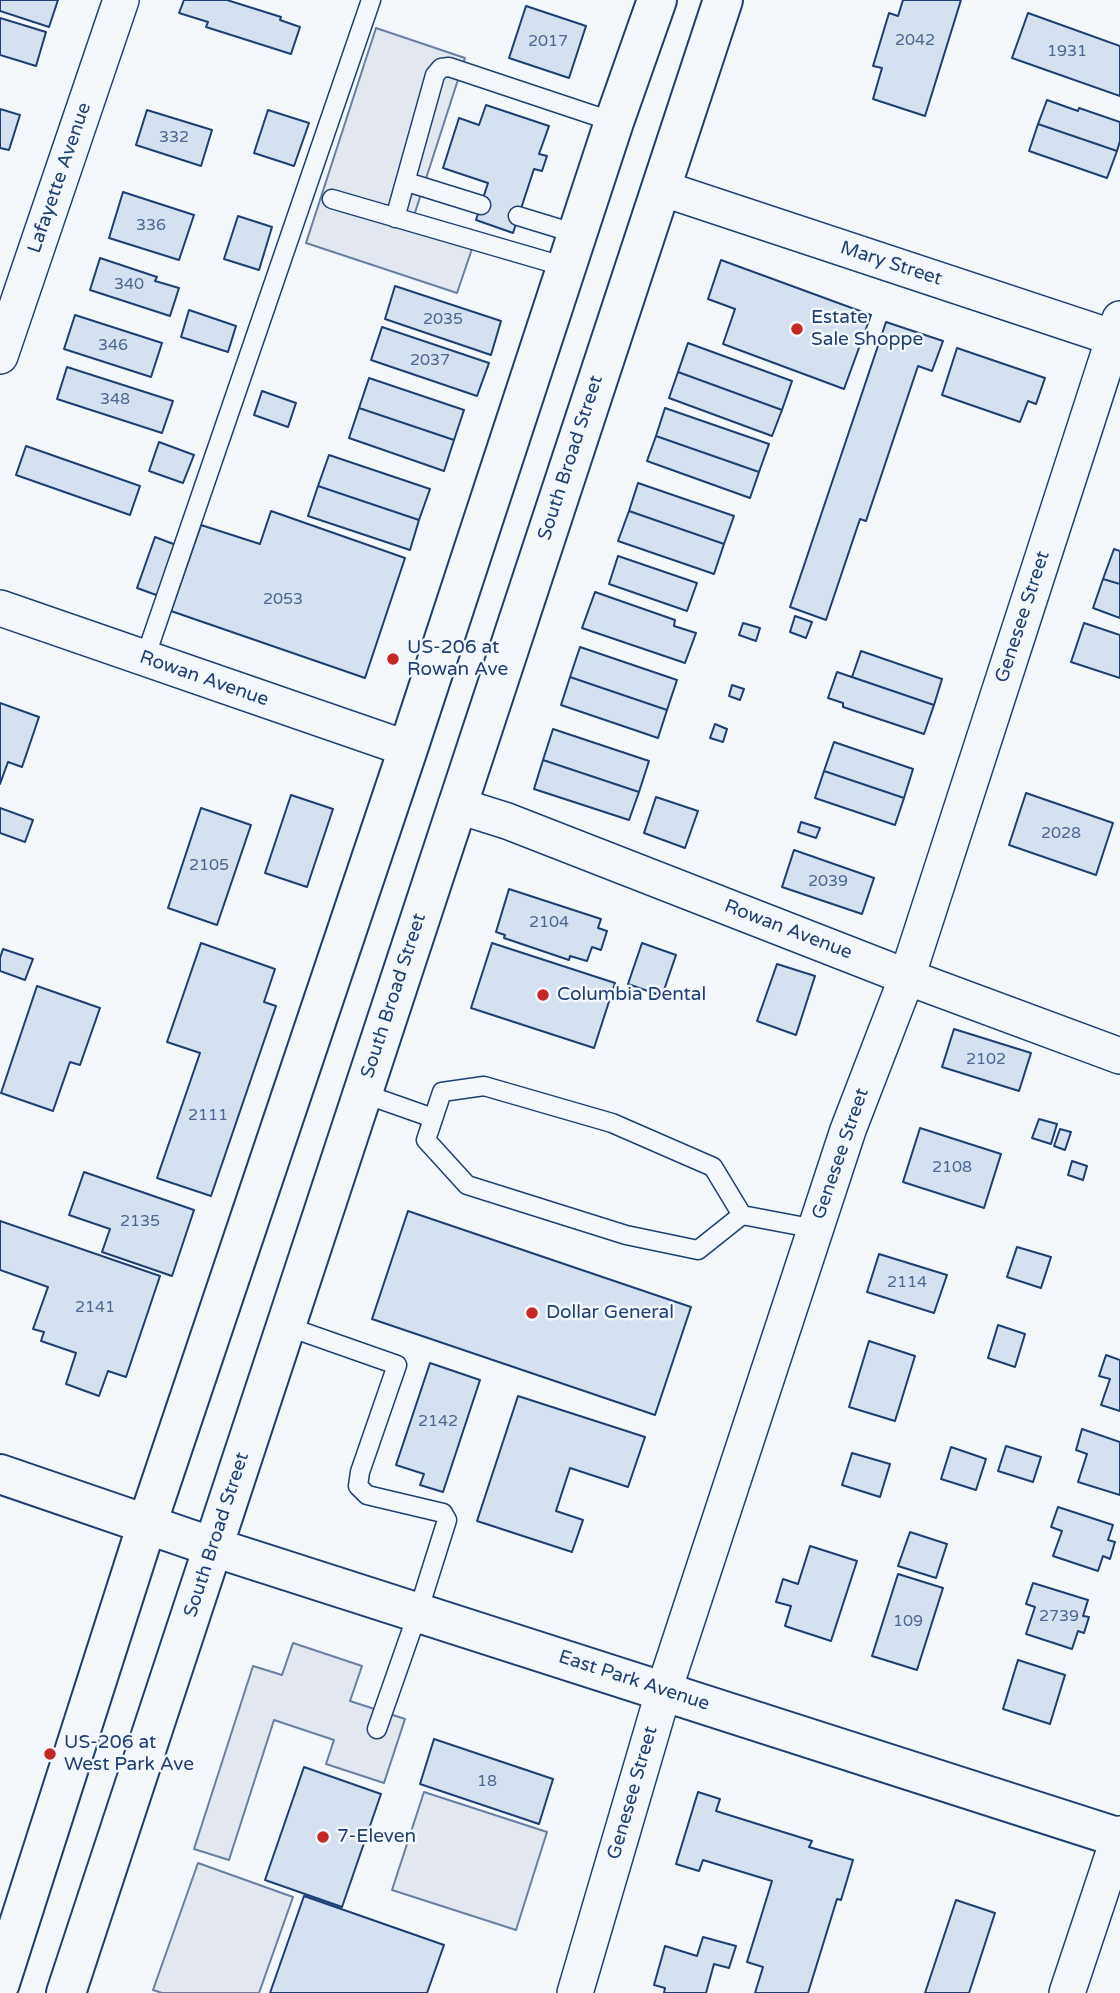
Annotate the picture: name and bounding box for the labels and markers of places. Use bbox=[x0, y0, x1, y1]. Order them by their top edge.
place label: Estate Sale Shoppe bbox=[811, 307, 923, 351]
marker: Estate Sale Shoppe bbox=[789, 321, 805, 337]
place label: US-206 at Rowan Ave bbox=[407, 637, 508, 681]
marker: US-206 at Rowan Ave bbox=[385, 651, 401, 667]
place label: Columbia Dental bbox=[557, 984, 706, 1006]
marker: Columbia Dental bbox=[535, 987, 551, 1003]
place label: Dollar General bbox=[546, 1302, 674, 1324]
marker: Dollar General bbox=[524, 1305, 540, 1321]
place label: US-206 at West Park Ave bbox=[64, 1732, 194, 1776]
marker: US-206 at West Park Ave bbox=[42, 1746, 58, 1762]
place label: 7-Eleven bbox=[337, 1826, 416, 1848]
marker: 7-Eleven bbox=[315, 1829, 331, 1845]

